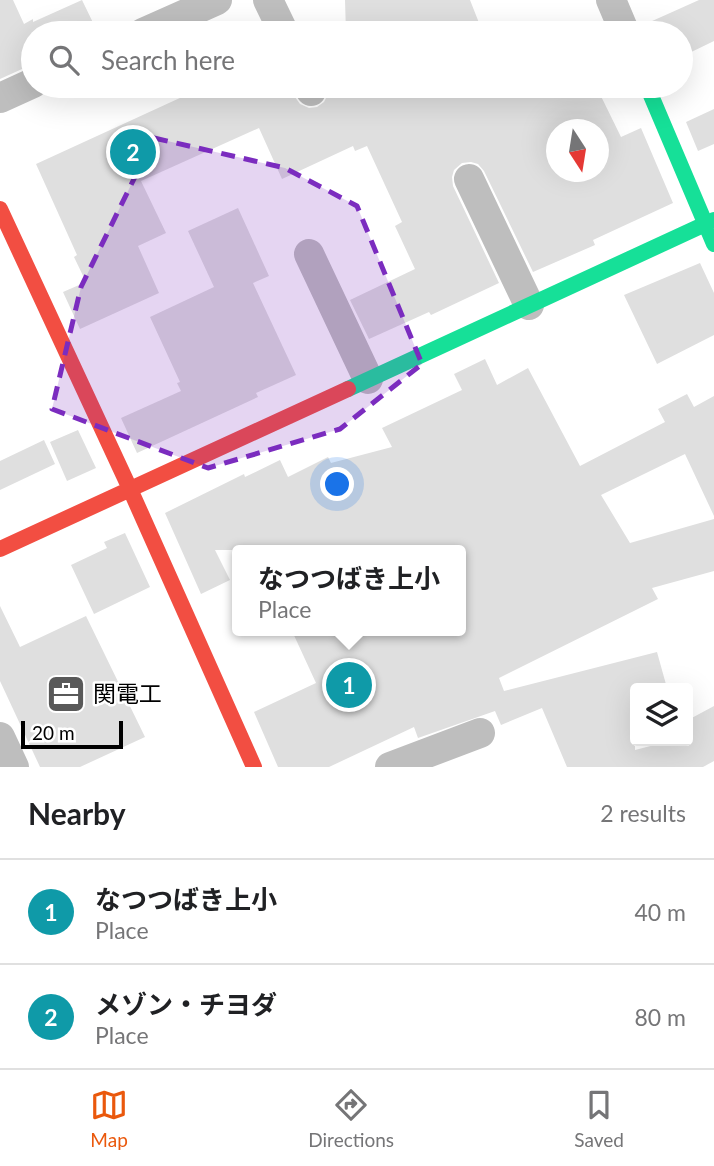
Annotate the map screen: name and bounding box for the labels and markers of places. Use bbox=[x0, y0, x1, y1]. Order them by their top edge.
pin: 2 bbox=[110, 126, 156, 178]
pin: 1 bbox=[326, 659, 372, 711]
office icon: 関電工 bbox=[45, 673, 87, 715]
place label: 関電工 bbox=[93, 679, 162, 707]

